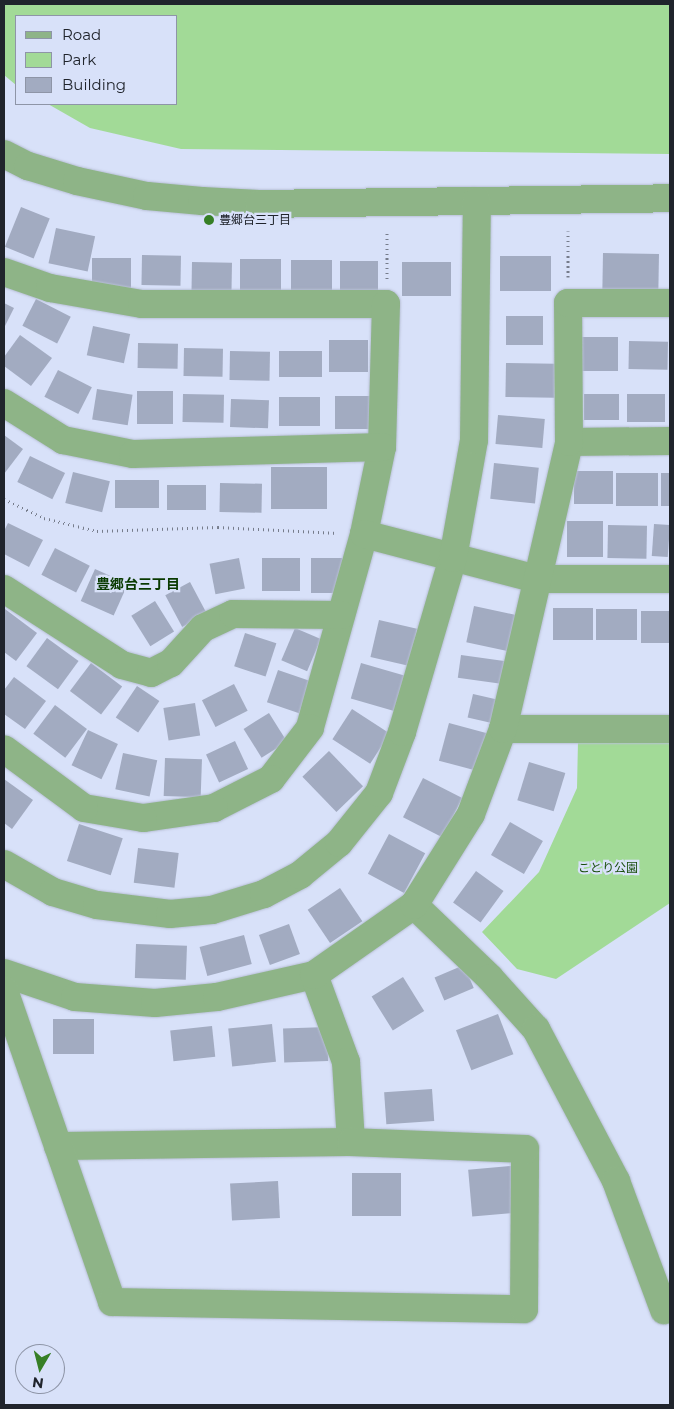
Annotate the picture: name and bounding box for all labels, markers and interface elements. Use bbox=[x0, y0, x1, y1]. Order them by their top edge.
legend bbox=[15, 15, 178, 105]
text: Road bbox=[62, 25, 101, 44]
text: Park bbox=[62, 50, 96, 69]
text: Building bbox=[62, 75, 126, 94]
place label: 豊郷台三丁目 bbox=[219, 213, 291, 227]
marker: 豊郷台三丁目 bbox=[203, 214, 215, 226]
district label: 豊郷台三丁目 bbox=[96, 576, 180, 592]
park label: ことり公園 bbox=[578, 861, 638, 875]
north arrow bbox=[15, 1344, 65, 1394]
text: N bbox=[31, 1373, 45, 1393]

